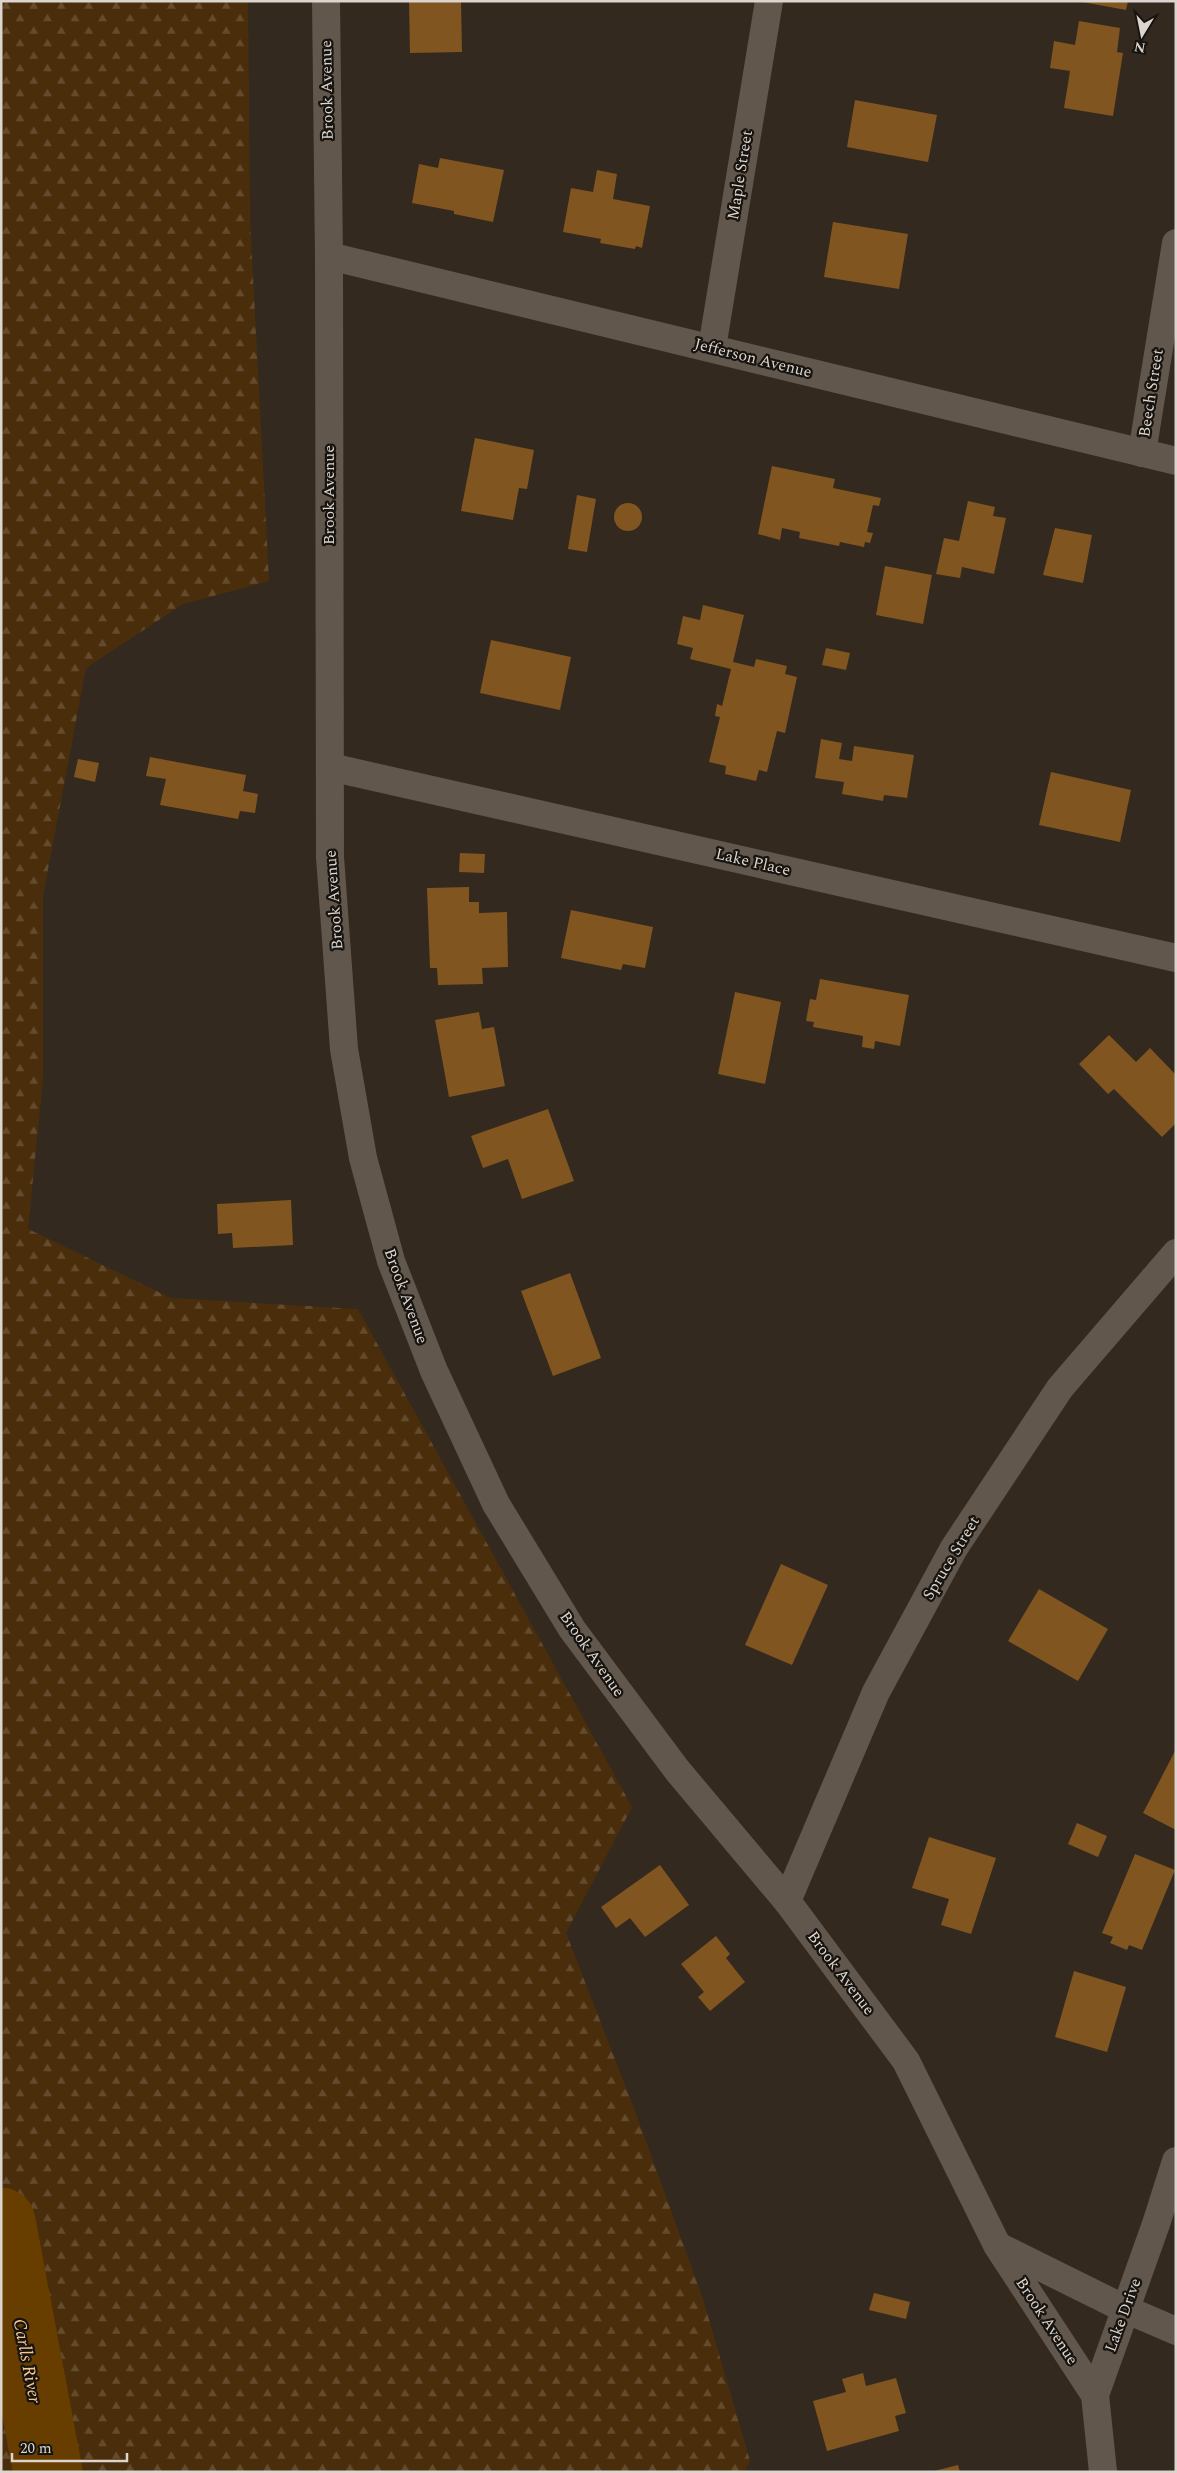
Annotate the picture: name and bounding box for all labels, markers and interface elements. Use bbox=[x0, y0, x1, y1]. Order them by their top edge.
north arrow bbox=[1117, 10, 1167, 60]
text: N bbox=[1132, 36, 1147, 59]
street label: Brook Avenue bbox=[314, 40, 340, 140]
street label: Maple Street bbox=[721, 128, 759, 222]
street label: Jefferson Avenue bbox=[692, 332, 814, 384]
street label: Beech Street bbox=[1132, 347, 1170, 439]
street label: Brook Avenue bbox=[317, 445, 341, 545]
street label: Lake Place bbox=[713, 842, 793, 882]
street label: Brook Avenue bbox=[319, 849, 349, 951]
street label: Brook Avenue bbox=[378, 1245, 434, 1347]
street label: Spruce Street bbox=[916, 1511, 986, 1605]
street label: Brook Avenue bbox=[553, 1606, 631, 1702]
street label: Brook Avenue bbox=[801, 1926, 881, 2020]
street label: Brook Avenue bbox=[1010, 2273, 1084, 2369]
street label: Lake Drive bbox=[1098, 2275, 1148, 2355]
water label: Carlls River bbox=[6, 2316, 49, 2406]
scale bar bbox=[12, 2430, 128, 2462]
text: 20 m bbox=[20, 2437, 52, 2460]

